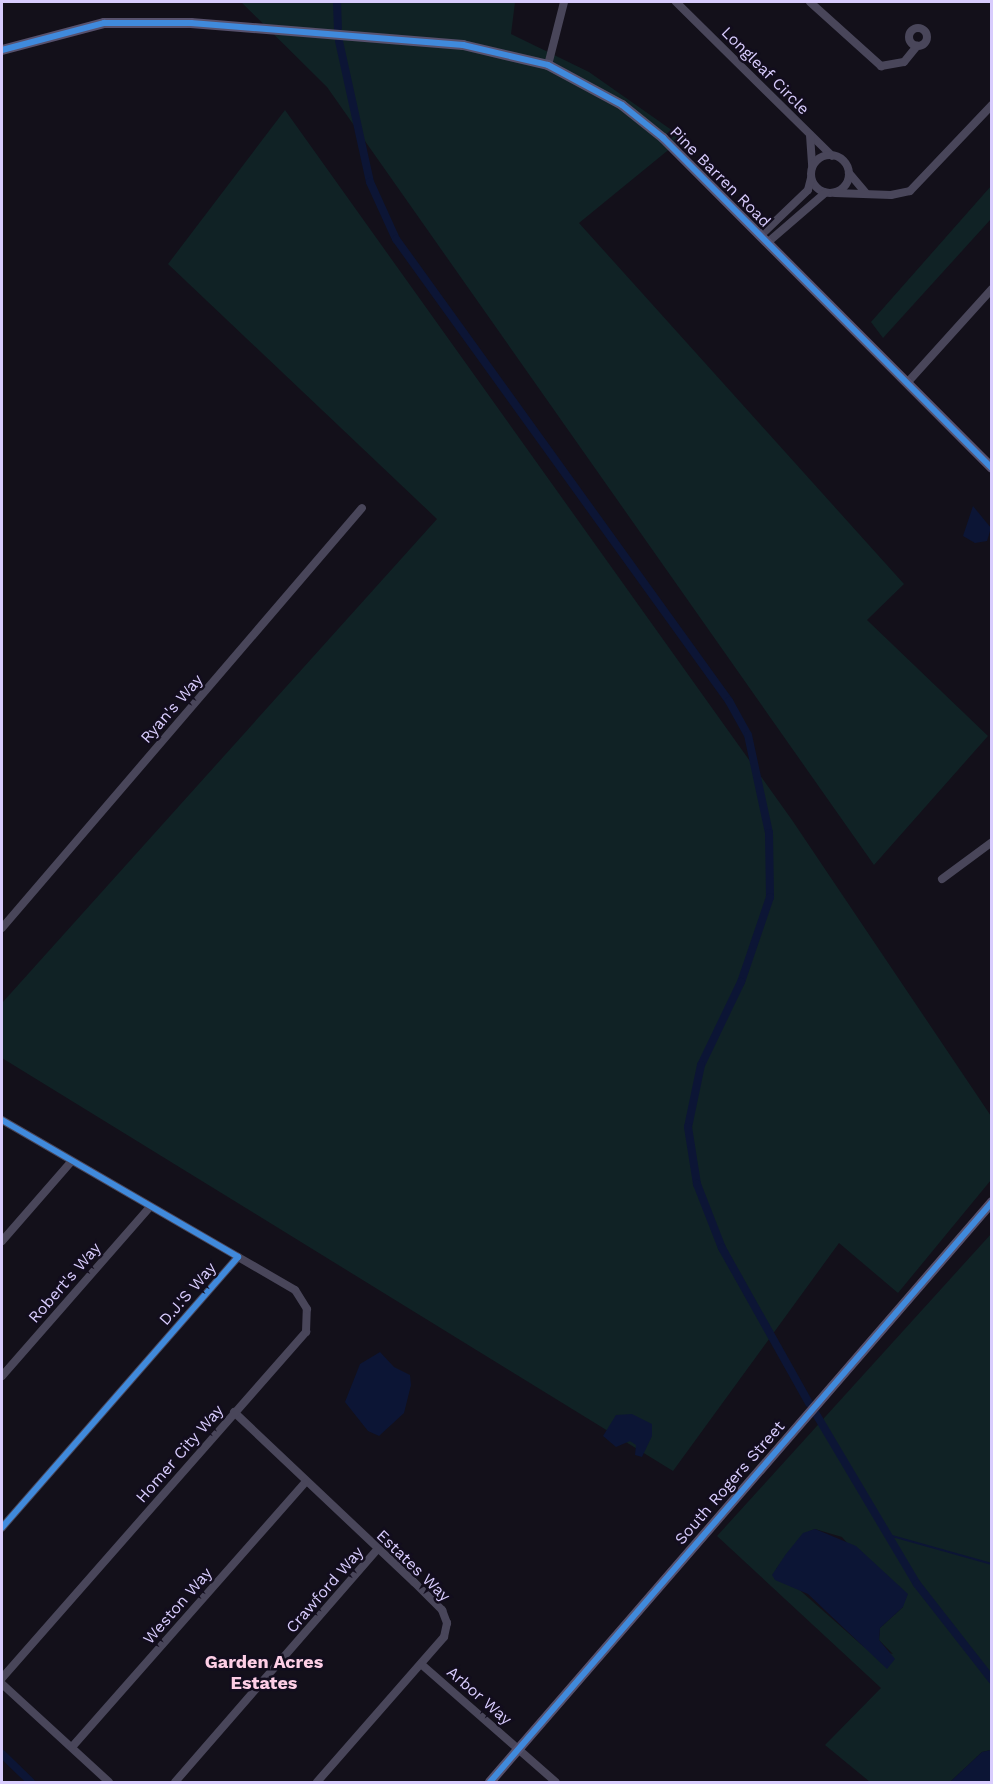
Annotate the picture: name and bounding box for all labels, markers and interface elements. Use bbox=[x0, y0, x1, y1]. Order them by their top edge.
street label: Longleaf Circle bbox=[717, 23, 813, 119]
street label: Pine Barren Road bbox=[666, 123, 774, 231]
street label: Ryan's Way bbox=[137, 670, 207, 748]
street label: Robert's Way bbox=[25, 1239, 105, 1327]
street label: D.J.'S Way bbox=[155, 1259, 221, 1329]
street label: Homer City Way bbox=[132, 1401, 228, 1507]
street label: South Rogers Street bbox=[671, 1417, 789, 1549]
street label: Estates Way bbox=[372, 1526, 454, 1606]
street label: Crawford Way bbox=[282, 1543, 368, 1637]
street label: Weston Way bbox=[139, 1564, 217, 1648]
district label: Garden Acres Estates bbox=[205, 1652, 323, 1694]
street label: Arbor Way bbox=[442, 1662, 516, 1730]

